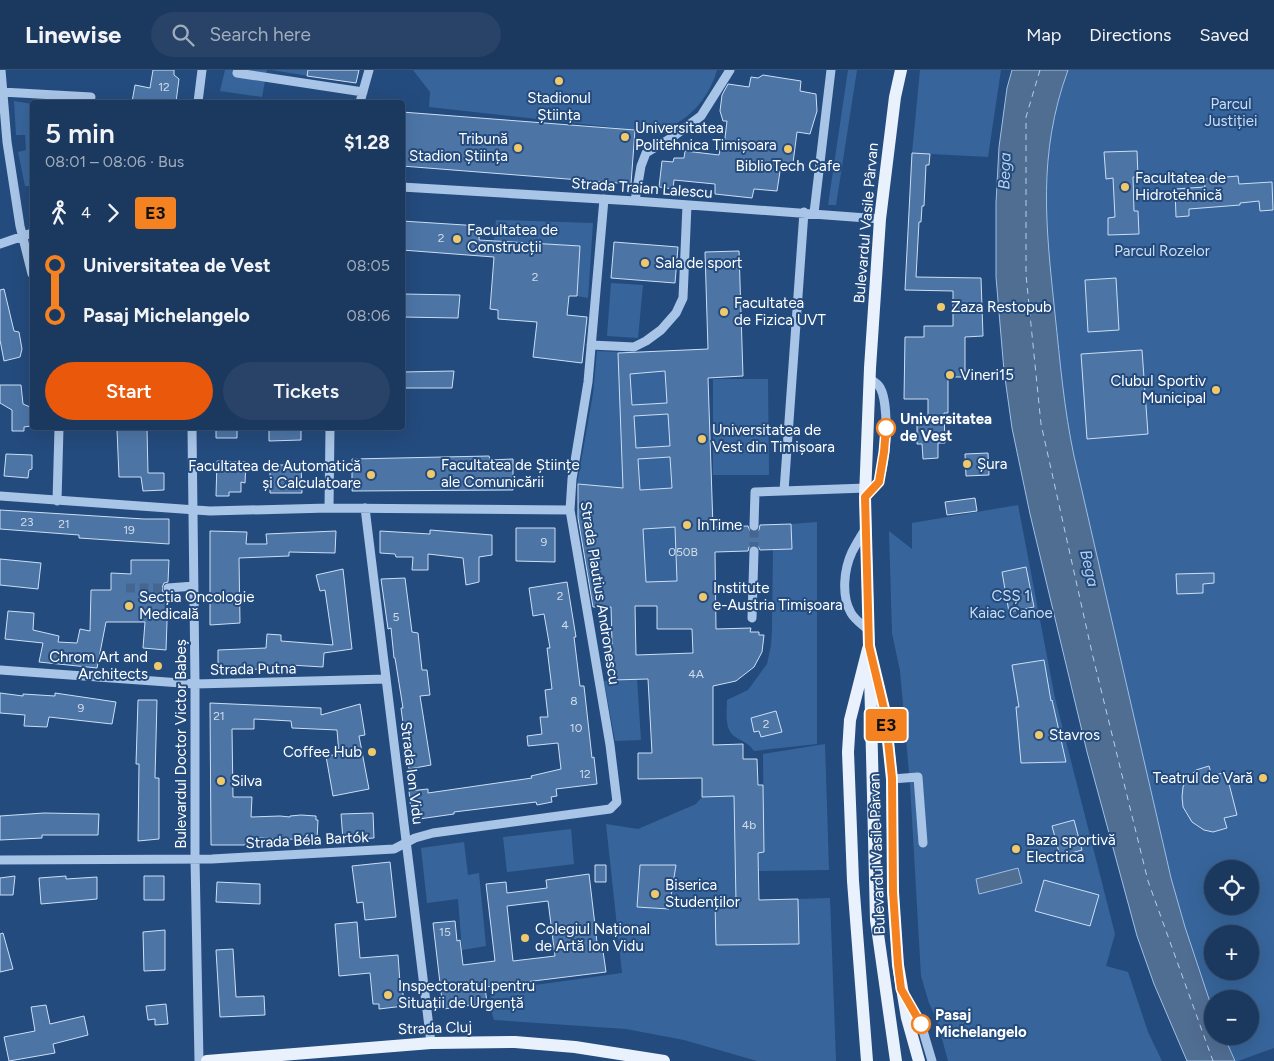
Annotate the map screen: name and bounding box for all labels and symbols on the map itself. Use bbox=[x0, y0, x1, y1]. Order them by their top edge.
marker: Stadionul Știința bbox=[553, 75, 565, 87]
house number: 12 bbox=[158, 80, 170, 94]
place label: Stadionul Știința bbox=[527, 89, 591, 124]
park label: Parcul Justiției bbox=[1204, 95, 1258, 130]
place label: Universitatea Politehnica Timișoara bbox=[635, 119, 777, 154]
place label: Tribună Stadion Știința bbox=[409, 130, 508, 165]
marker: Universitatea Politehnica Timișoara bbox=[619, 131, 631, 143]
marker: Tribună Stadion Știința bbox=[512, 142, 524, 154]
street label: Bulevardul Vasile Pârvan bbox=[850, 142, 882, 304]
marker: BiblioTech Cafe bbox=[782, 143, 794, 155]
water label: Bega bbox=[994, 152, 1015, 190]
place label: BiblioTech Cafe bbox=[736, 157, 840, 175]
place label: Facultatea de Hidrotehnică bbox=[1135, 169, 1226, 204]
street label: Strada Traian Lalescu bbox=[571, 174, 713, 202]
marker: Facultatea de Hidrotehnică bbox=[1119, 181, 1131, 193]
place label: Facultatea de Construcții bbox=[467, 221, 558, 256]
house number: 2 bbox=[438, 231, 444, 245]
marker: Facultatea de Construcții bbox=[451, 233, 463, 245]
park label: Parcul Rozelor bbox=[1114, 242, 1210, 260]
place label: Sala de sport bbox=[655, 254, 743, 272]
marker: Sala de sport bbox=[639, 257, 651, 269]
house number: 2 bbox=[532, 270, 538, 284]
place label: Facultatea de Fizica UVT bbox=[734, 294, 826, 329]
place label: Zaza Restopub bbox=[951, 298, 1052, 316]
marker: Zaza Restopub bbox=[935, 301, 947, 313]
marker: Facultatea de Fizica UVT bbox=[718, 306, 730, 318]
place label: Vineri15 bbox=[960, 366, 1014, 384]
marker: Vineri15 bbox=[944, 369, 956, 381]
place label: Clubul Sportiv Municipal bbox=[1111, 372, 1206, 407]
marker: Clubul Sportiv Municipal bbox=[1210, 384, 1222, 396]
place label: Universitatea de Vest bbox=[900, 410, 992, 445]
marker: Universitatea de Vest bbox=[876, 418, 896, 438]
place label: Universitatea de Vest din Timișoara bbox=[712, 421, 835, 456]
marker: Universitatea de Vest din Timișoara bbox=[696, 433, 708, 445]
place label: Șura bbox=[977, 455, 1007, 473]
place label: Facultatea de Științe ale Comunicării bbox=[441, 456, 580, 491]
place label: Facultatea de Automatică și Calculatoare bbox=[188, 457, 361, 492]
marker: Șura bbox=[961, 458, 973, 470]
marker: Facultatea de Științe ale Comunicării bbox=[425, 468, 437, 480]
marker: Facultatea de Automatică și Calculatoare bbox=[365, 469, 377, 481]
street label: Strada Plautius Andronescu bbox=[577, 500, 623, 686]
house number: 23 bbox=[20, 515, 34, 529]
place label: InTime bbox=[697, 516, 742, 534]
house number: 21 bbox=[58, 517, 70, 531]
marker: InTime bbox=[681, 519, 693, 531]
house number: 19 bbox=[123, 523, 135, 537]
house number: 9 bbox=[541, 535, 548, 549]
house number: 050B bbox=[668, 545, 698, 559]
water label: Bega bbox=[1076, 548, 1103, 588]
place label: Institute e-Austria Timișoara bbox=[713, 579, 843, 614]
park label: CSȘ 1 Kaiac Canoe bbox=[969, 587, 1053, 622]
place label: Secția Oncologie Medicală bbox=[139, 588, 254, 623]
house number: 2 bbox=[557, 589, 563, 603]
marker: Institute e-Austria Timișoara bbox=[697, 591, 709, 603]
marker: Secția Oncologie Medicală bbox=[123, 600, 135, 612]
house number: 5 bbox=[393, 610, 400, 624]
house number: 4 bbox=[561, 618, 569, 632]
street label: Bulevardul Doctor Victor Babeș bbox=[172, 639, 190, 849]
place label: Chrom Art and Architects bbox=[49, 648, 148, 683]
street label: Strada Putna bbox=[210, 659, 296, 679]
marker: Chrom Art and Architects bbox=[152, 660, 164, 672]
house number: 4A bbox=[688, 667, 704, 681]
house number: 8 bbox=[570, 694, 578, 708]
house number: 9 bbox=[78, 701, 85, 715]
house number: 21 bbox=[213, 709, 225, 723]
line badge: E3 bbox=[864, 709, 908, 741]
house number: 2 bbox=[763, 717, 769, 731]
street label: Strada Ion Vidu bbox=[397, 720, 427, 826]
house number: 10 bbox=[570, 721, 583, 735]
place label: Stavros bbox=[1049, 726, 1100, 744]
marker: Stavros bbox=[1033, 729, 1045, 741]
place label: Coffee Hub bbox=[283, 743, 362, 761]
marker: Coffee Hub bbox=[366, 746, 378, 758]
house number: 12 bbox=[579, 767, 591, 781]
place label: Teatrul de Vară bbox=[1153, 769, 1253, 787]
place label: Silva bbox=[231, 772, 262, 790]
marker: Teatrul de Vară bbox=[1257, 772, 1269, 784]
street label: Bulevardul Vasile Pârvan bbox=[865, 773, 889, 935]
marker: Silva bbox=[215, 775, 227, 787]
house number: 4b bbox=[742, 818, 756, 832]
street label: Strada Béla Bartók bbox=[245, 828, 370, 852]
place label: Baza sportivă Electrica bbox=[1026, 831, 1116, 866]
marker: Baza sportivă Electrica bbox=[1010, 843, 1022, 855]
place label: Biserica Studenților bbox=[665, 876, 740, 911]
marker: Biserica Studenților bbox=[649, 888, 661, 900]
place label: Colegiul Național de Artă Ion Vidu bbox=[535, 920, 650, 955]
house number: 15 bbox=[439, 925, 451, 939]
marker: Colegiul Național de Artă Ion Vidu bbox=[519, 932, 531, 944]
place label: Inspectoratul pentru Situații de Urgență bbox=[398, 977, 535, 1012]
marker: Inspectoratul pentru Situații de Urgență bbox=[382, 989, 394, 1001]
place label: Pasaj Michelangelo bbox=[935, 1006, 1027, 1041]
marker: Pasaj Michelangelo bbox=[911, 1014, 931, 1034]
street label: Strada Cluj bbox=[398, 1018, 472, 1038]

